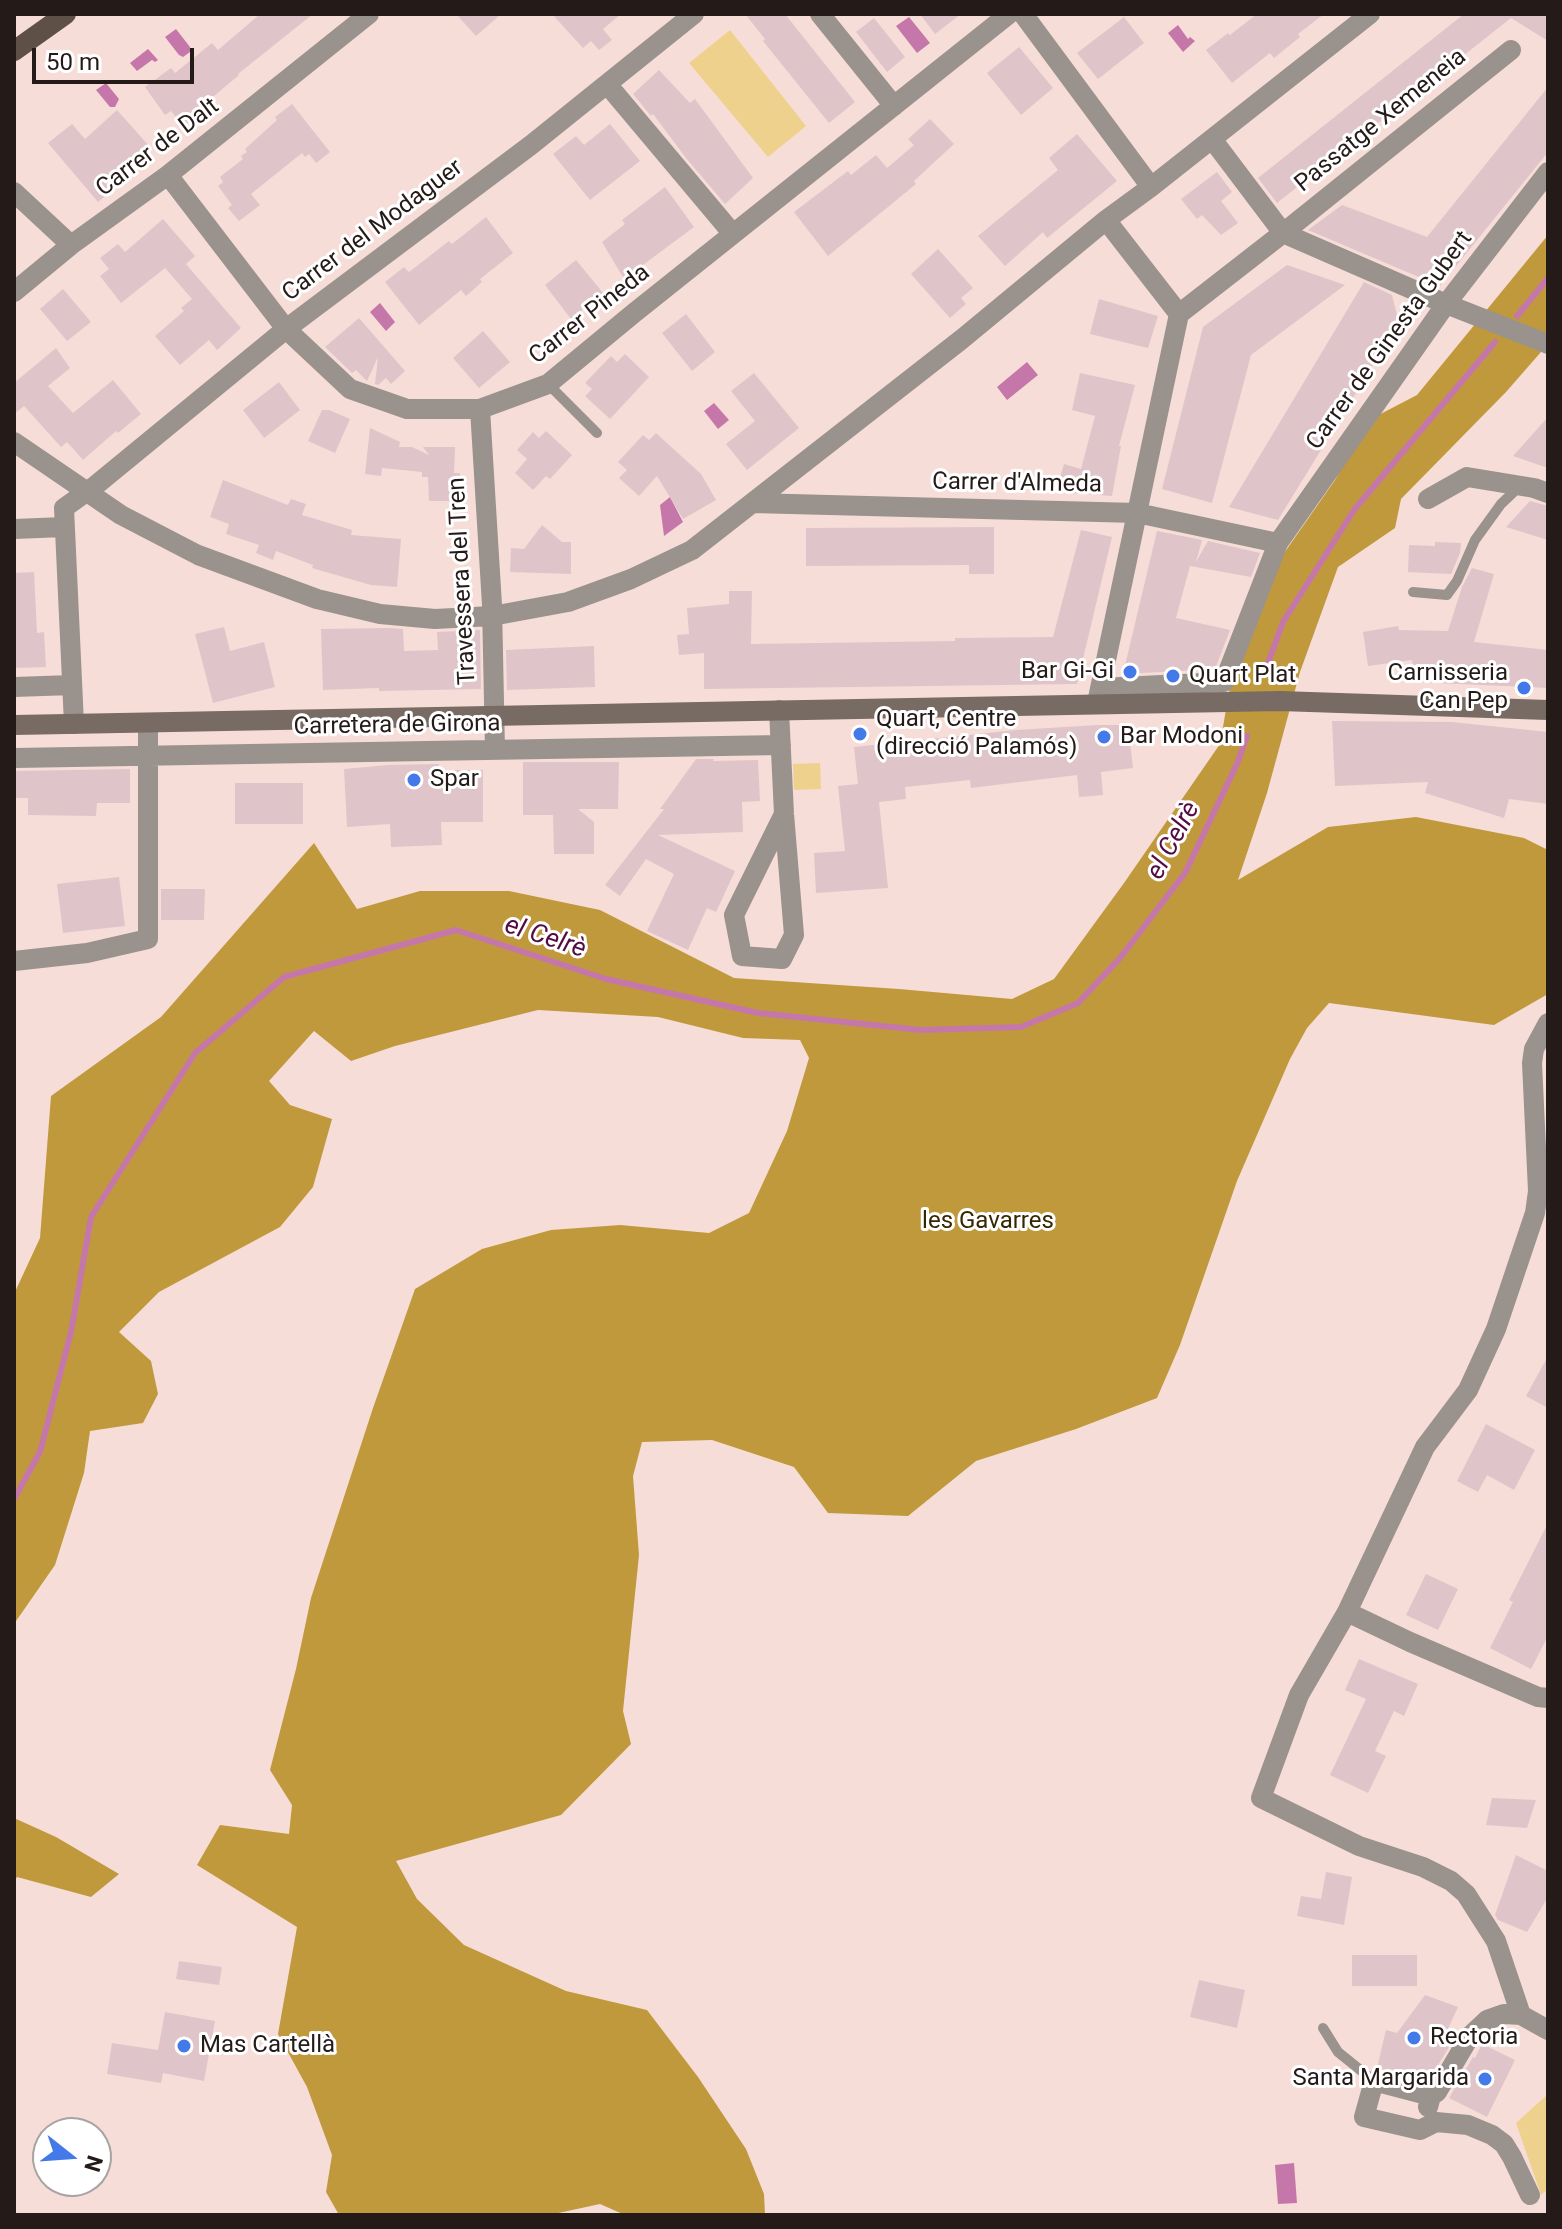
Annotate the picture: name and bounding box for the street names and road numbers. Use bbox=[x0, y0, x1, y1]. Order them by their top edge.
street label: Passatge Xemeneia bbox=[1290, 43, 1472, 199]
street label: Carrer de Dalt bbox=[91, 92, 225, 204]
street label: Carrer del Modaguer bbox=[277, 154, 469, 308]
street label: Carrer de Ginesta Gubert bbox=[1301, 226, 1479, 456]
street label: Carrer Pineda bbox=[524, 259, 656, 371]
street label: Carrer d'Almeda bbox=[932, 468, 1102, 500]
street label: Travessera del Tren bbox=[443, 477, 483, 685]
street label: Carretera de Girona bbox=[293, 710, 501, 742]

